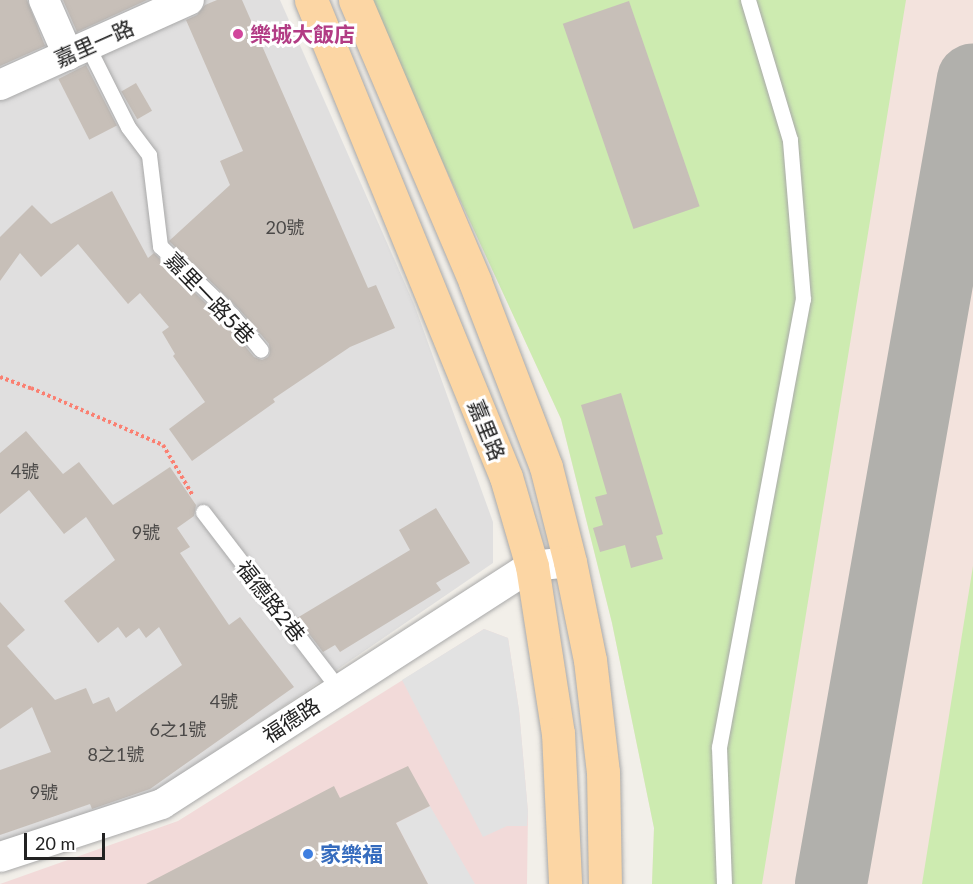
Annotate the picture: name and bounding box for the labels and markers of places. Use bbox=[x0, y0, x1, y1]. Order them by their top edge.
place label: 樂城大飯店 bbox=[250, 21, 355, 47]
marker: 樂城大飯店 bbox=[231, 27, 245, 41]
place label: 家樂福 bbox=[320, 841, 383, 867]
marker: 家樂福 bbox=[301, 847, 315, 861]

